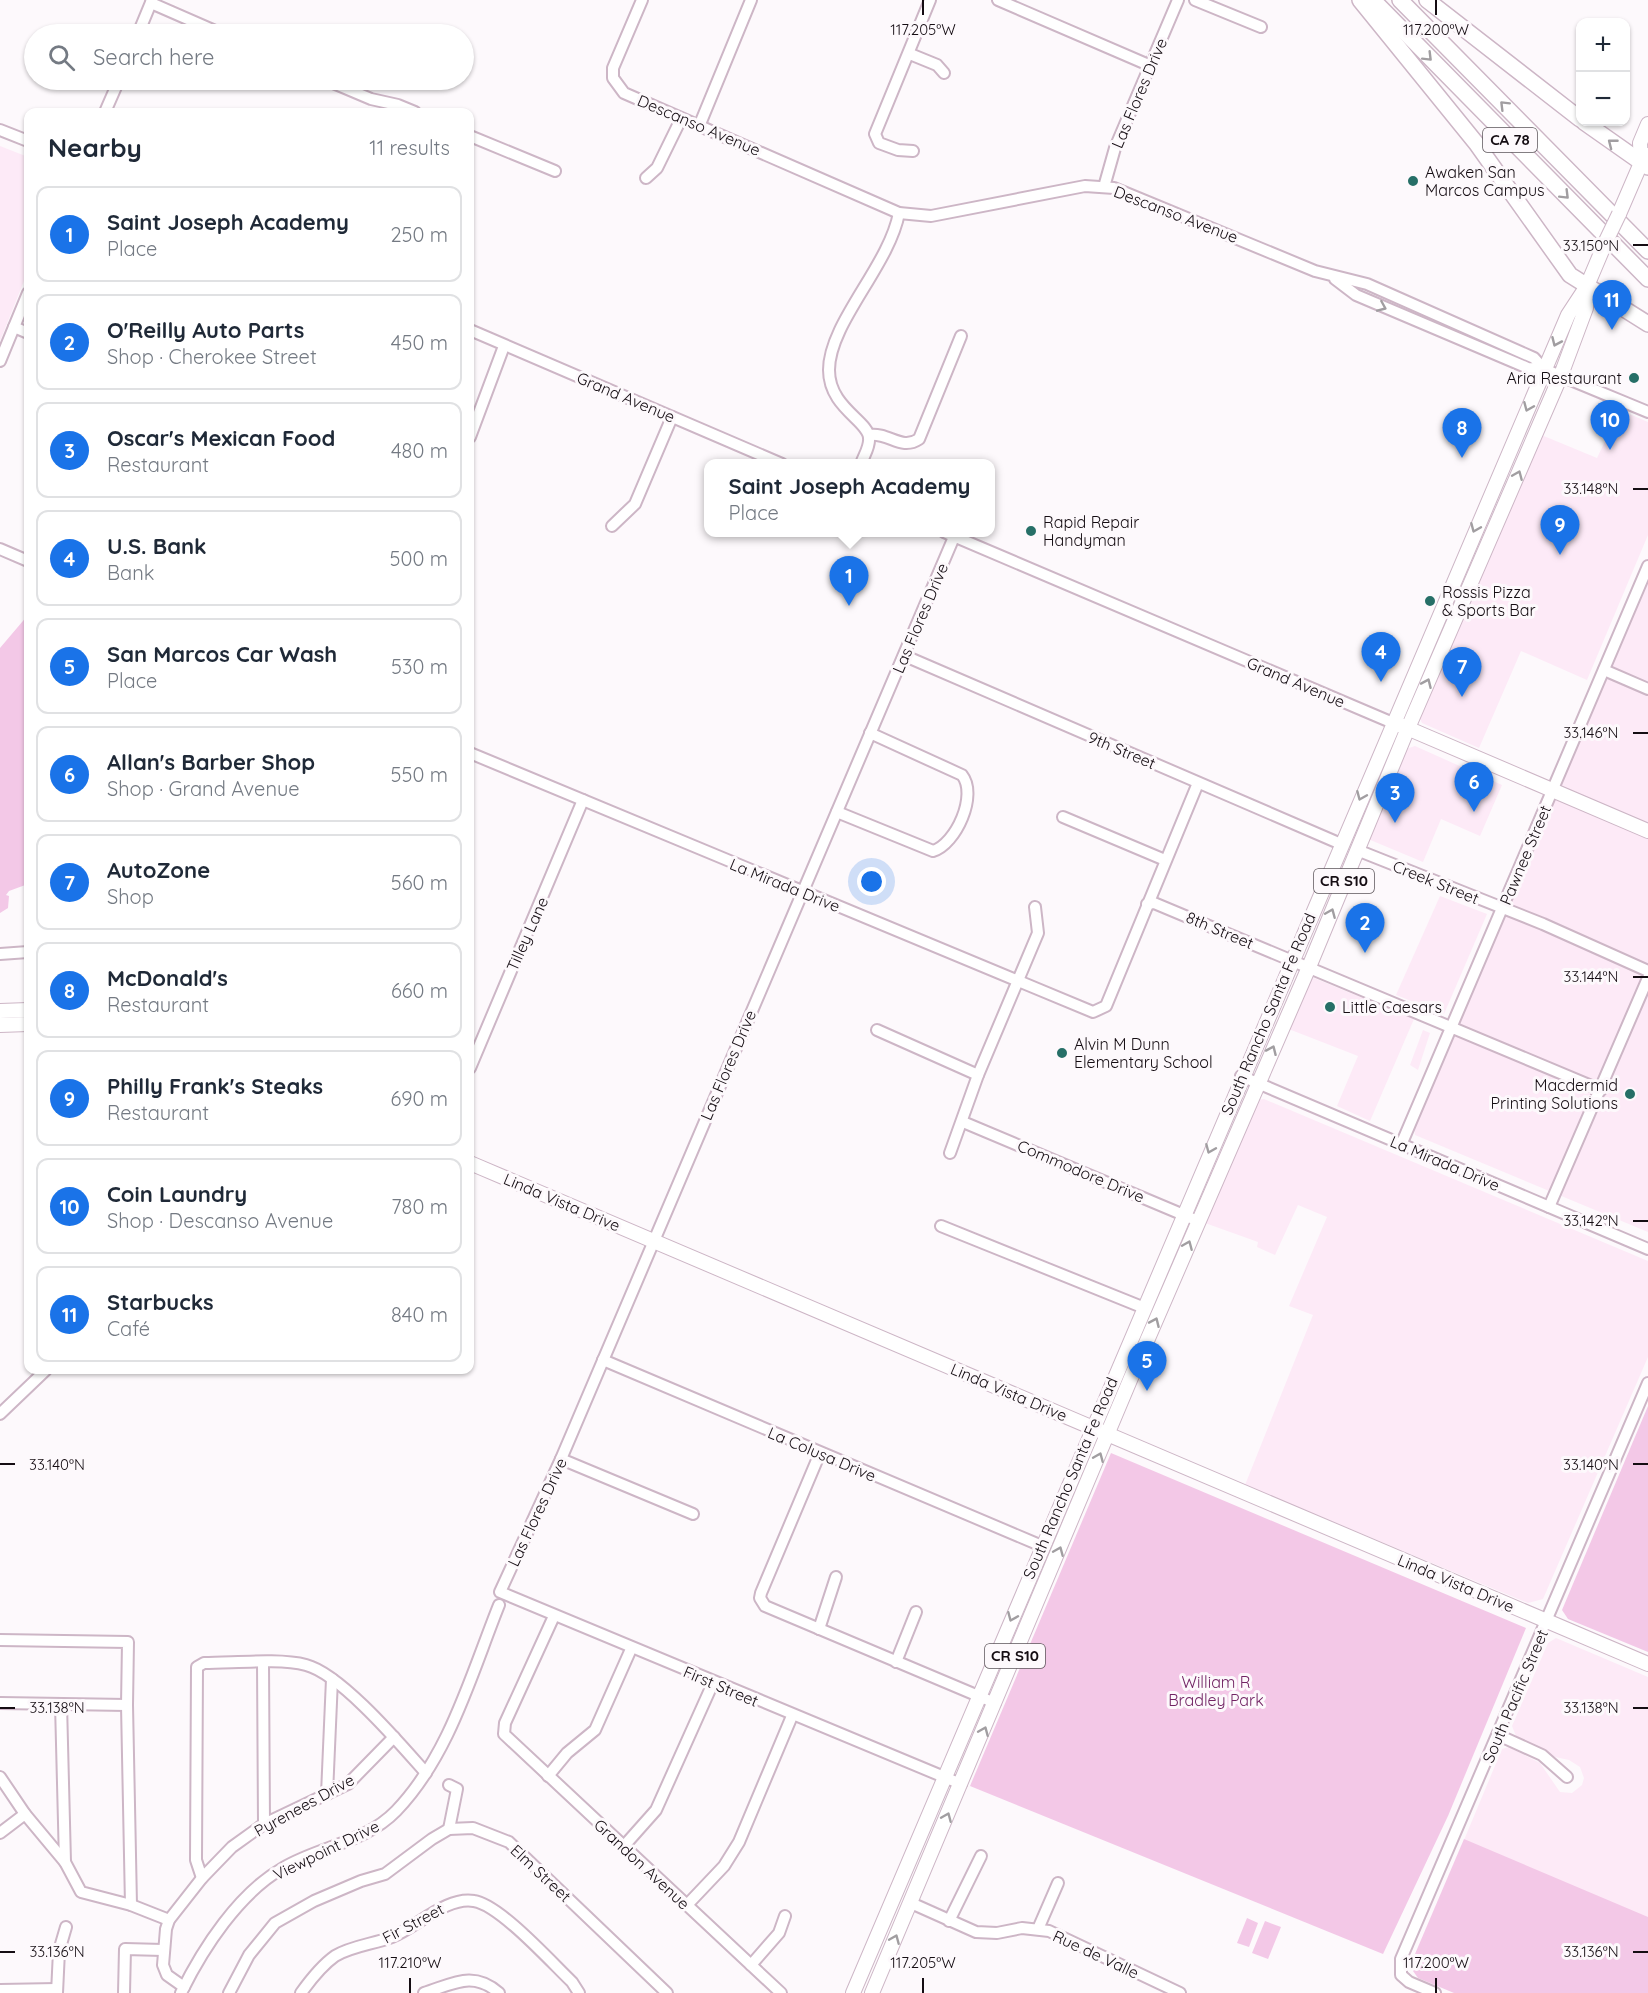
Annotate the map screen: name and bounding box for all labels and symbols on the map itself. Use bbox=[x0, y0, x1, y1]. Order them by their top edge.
text: 117.205°W bbox=[890, 20, 956, 39]
text: 117.200°W bbox=[1403, 20, 1470, 39]
street label: Las Flores Drive bbox=[1107, 35, 1171, 151]
one-way arrow bbox=[1421, 49, 1432, 60]
street label: Descanso Avenue bbox=[634, 90, 764, 160]
one-way arrow bbox=[1500, 101, 1510, 112]
road number: CA 78 bbox=[1483, 128, 1537, 152]
one-way arrow bbox=[1607, 140, 1618, 151]
place label: Awaken San Marcos Campus bbox=[1425, 162, 1545, 200]
marker: Awaken San Marcos Campus bbox=[1406, 174, 1420, 188]
street label: Descanso Avenue bbox=[1111, 181, 1241, 247]
one-way arrow bbox=[1558, 188, 1569, 199]
text: 33.150°N bbox=[1563, 236, 1619, 255]
pin: 11 bbox=[1592, 280, 1632, 330]
one-way arrow bbox=[1376, 300, 1387, 312]
one-way arrow bbox=[1552, 336, 1564, 347]
street label: Grand Avenue bbox=[574, 367, 678, 427]
place label: Aria Restaurant bbox=[1506, 368, 1622, 388]
marker: Aria Restaurant bbox=[1627, 371, 1641, 385]
one-way arrow bbox=[1523, 400, 1535, 411]
pin: 10 bbox=[1590, 400, 1630, 450]
pin: 8 bbox=[1442, 408, 1482, 458]
one-way arrow bbox=[1510, 470, 1522, 481]
text: 33.148°N bbox=[1563, 479, 1619, 498]
pin: 9 bbox=[1540, 506, 1580, 555]
place label: Rapid Repair Handyman bbox=[1043, 512, 1139, 550]
one-way arrow bbox=[1470, 522, 1482, 533]
marker: Rapid Repair Handyman bbox=[1024, 524, 1038, 538]
pin: 1 bbox=[830, 556, 868, 606]
street label: Las Flores Drive bbox=[888, 560, 952, 676]
place label: Rossis Pizza & Sports Bar bbox=[1442, 582, 1536, 620]
marker: Rossis Pizza & Sports Bar bbox=[1423, 594, 1437, 608]
pin: 4 bbox=[1362, 632, 1400, 682]
pin: 7 bbox=[1442, 648, 1482, 697]
street label: Grand Avenue bbox=[1244, 652, 1348, 712]
one-way arrow bbox=[1420, 678, 1432, 689]
text: 33.146°N bbox=[1564, 723, 1619, 742]
street label: 9th Street bbox=[1085, 727, 1159, 773]
pin: 6 bbox=[1454, 762, 1494, 812]
pin: 3 bbox=[1376, 774, 1414, 823]
one-way arrow bbox=[1357, 789, 1369, 800]
street label: Pawnee Street bbox=[1495, 802, 1555, 908]
street label: La Mirada Drive bbox=[727, 854, 843, 916]
street label: Creek Street bbox=[1390, 856, 1482, 908]
your location bbox=[857, 867, 886, 896]
road number: CR S10 bbox=[1314, 869, 1374, 893]
street label: Tilley Lane bbox=[502, 894, 552, 974]
pin: 2 bbox=[1346, 904, 1384, 953]
street label: 8th Street bbox=[1183, 907, 1257, 953]
one-way arrow bbox=[1324, 908, 1336, 919]
street label: South Rancho Santa Fe Road bbox=[1216, 910, 1320, 1118]
text: 33.144°N bbox=[1564, 967, 1618, 986]
place label: Little Caesars bbox=[1342, 997, 1442, 1017]
marker: Little Caesars bbox=[1323, 1000, 1337, 1014]
street label: Las Flores Drive bbox=[696, 1007, 760, 1123]
place label: Alvin M Dunn Elementary School bbox=[1074, 1034, 1213, 1072]
marker: Alvin M Dunn Elementary School bbox=[1055, 1046, 1069, 1060]
one-way arrow bbox=[1265, 1046, 1277, 1057]
place label: Macdermid Printing Solutions bbox=[1491, 1075, 1618, 1113]
marker: Macdermid Printing Solutions bbox=[1623, 1087, 1637, 1101]
street label: La Mirada Drive bbox=[1387, 1131, 1503, 1195]
street label: Commodore Drive bbox=[1014, 1135, 1148, 1207]
one-way arrow bbox=[1205, 1143, 1217, 1154]
street label: Linda Vista Drive bbox=[501, 1168, 623, 1236]
text: 33.142°N bbox=[1563, 1211, 1619, 1230]
one-way arrow bbox=[1181, 1240, 1193, 1251]
one-way arrow bbox=[1148, 1318, 1160, 1329]
pin: 5 bbox=[1128, 1342, 1166, 1391]
street label: Linda Vista Drive bbox=[948, 1358, 1070, 1426]
street label: South Rancho Santa Fe Road bbox=[1018, 1374, 1122, 1582]
street label: La Colusa Drive bbox=[765, 1422, 879, 1486]
one-way arrow bbox=[1092, 1452, 1104, 1463]
street label: Las Flores Drive bbox=[503, 1454, 571, 1570]
text: 33.140°N bbox=[29, 1455, 85, 1474]
text: 33.140°N bbox=[1563, 1455, 1619, 1474]
one-way arrow bbox=[1052, 1546, 1064, 1557]
street label: Linda Vista Drive bbox=[1395, 1549, 1517, 1617]
one-way arrow bbox=[1007, 1611, 1019, 1622]
street label: South Pacific Street bbox=[1478, 1626, 1552, 1766]
road number: CR S10 bbox=[985, 1644, 1045, 1668]
street label: First Street bbox=[680, 1661, 762, 1711]
park label: William R Bradley Park bbox=[1168, 1672, 1264, 1710]
text: 33.138°N bbox=[29, 1698, 85, 1717]
text: 33.138°N bbox=[1563, 1698, 1619, 1717]
one-way arrow bbox=[977, 1726, 989, 1737]
street label: Pyrenees Drive bbox=[250, 1769, 358, 1841]
one-way arrow bbox=[940, 1813, 952, 1824]
street label: Grandon Avenue bbox=[590, 1814, 694, 1914]
street label: Viewpoint Drive bbox=[270, 1816, 382, 1884]
street label: Elm Street bbox=[507, 1840, 575, 1906]
street label: Fir Street bbox=[379, 1899, 447, 1947]
street label: Rue de Valle bbox=[1050, 1925, 1142, 1983]
one-way arrow bbox=[888, 1934, 900, 1945]
text: 33.136°N bbox=[29, 1942, 85, 1961]
text: 33.136°N bbox=[1563, 1942, 1619, 1961]
text: 117.210°W bbox=[379, 1953, 442, 1972]
text: 117.205°W bbox=[890, 1953, 956, 1972]
text: 117.200°W bbox=[1403, 1953, 1470, 1972]

